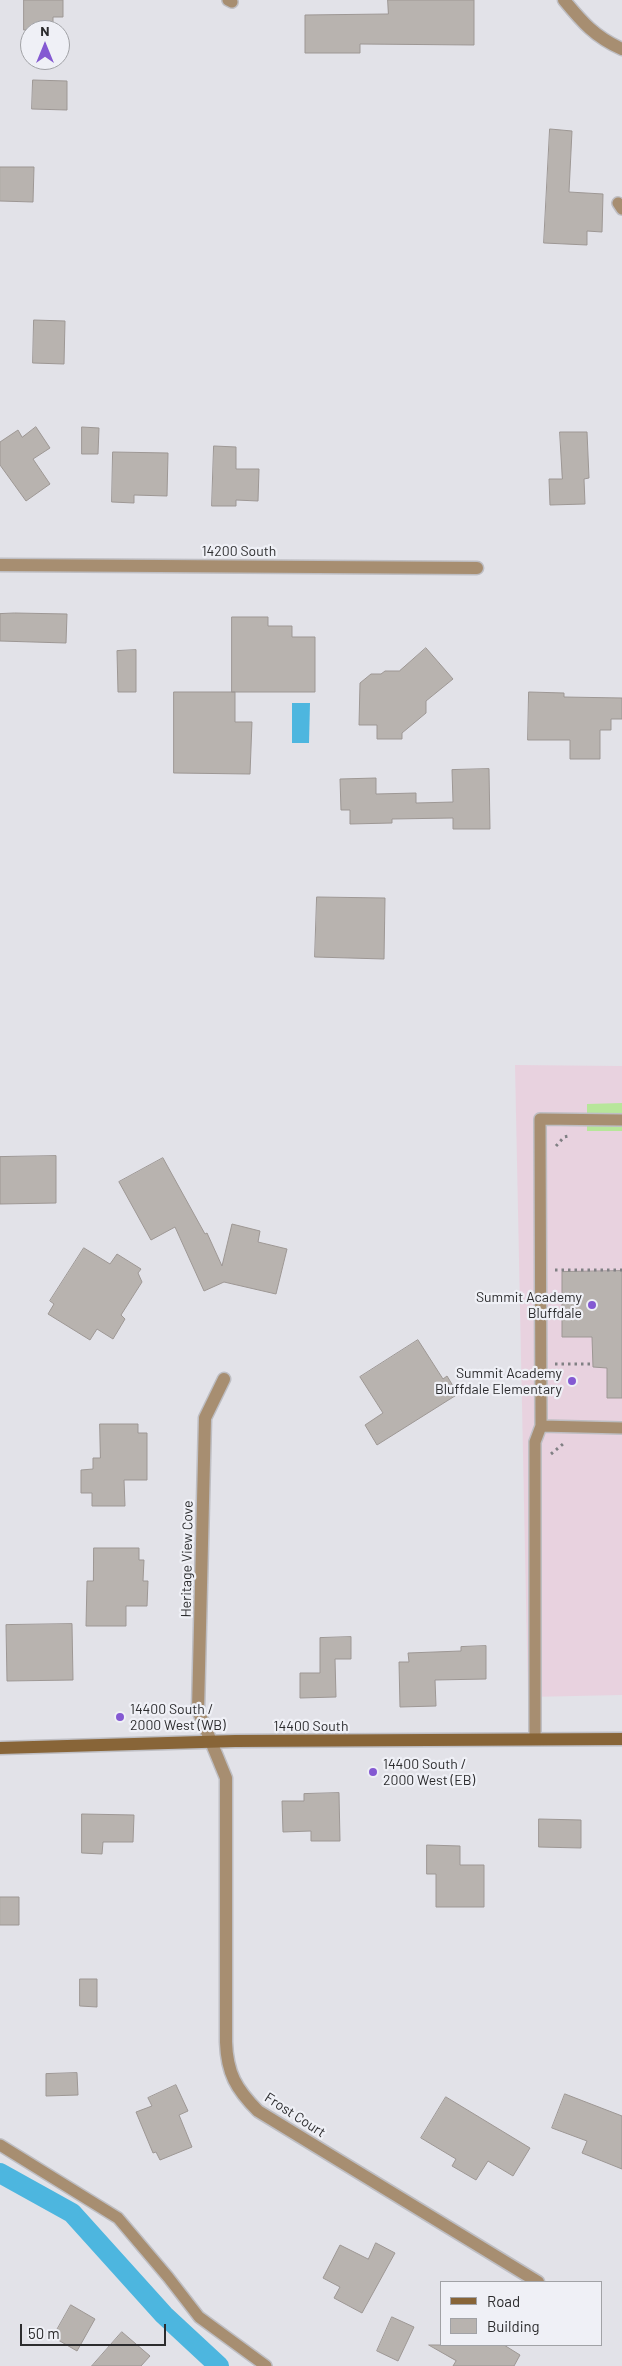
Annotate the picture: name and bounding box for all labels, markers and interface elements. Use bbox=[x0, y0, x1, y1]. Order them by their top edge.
north arrow bbox=[20, 20, 70, 70]
text: N bbox=[40, 22, 50, 39]
street label: 14200 South bbox=[202, 543, 276, 559]
place label: Summit Academy Bluffdale bbox=[476, 1289, 582, 1321]
marker: Summit Academy Bluffdale bbox=[586, 1299, 598, 1311]
place label: Summit Academy Bluffdale Elementary bbox=[435, 1365, 562, 1398]
marker: Summit Academy Bluffdale Elementary bbox=[566, 1375, 578, 1387]
street label: Heritage View Cove bbox=[178, 1500, 196, 1618]
place label: 14400 South / 2000 West (WB) bbox=[130, 1701, 226, 1734]
marker: 14400 South / 2000 West (WB) bbox=[114, 1711, 126, 1723]
street label: 14400 South bbox=[274, 1718, 348, 1734]
place label: 14400 South / 2000 West (EB) bbox=[383, 1756, 475, 1788]
marker: 14400 South / 2000 West (EB) bbox=[367, 1766, 379, 1778]
street label: Frost Court bbox=[261, 2089, 329, 2141]
legend bbox=[440, 2281, 602, 2346]
text: Road bbox=[487, 2292, 520, 2310]
scale bar bbox=[22, 2314, 169, 2346]
text: Building bbox=[487, 2317, 540, 2335]
text: 50 m bbox=[28, 2324, 60, 2342]

